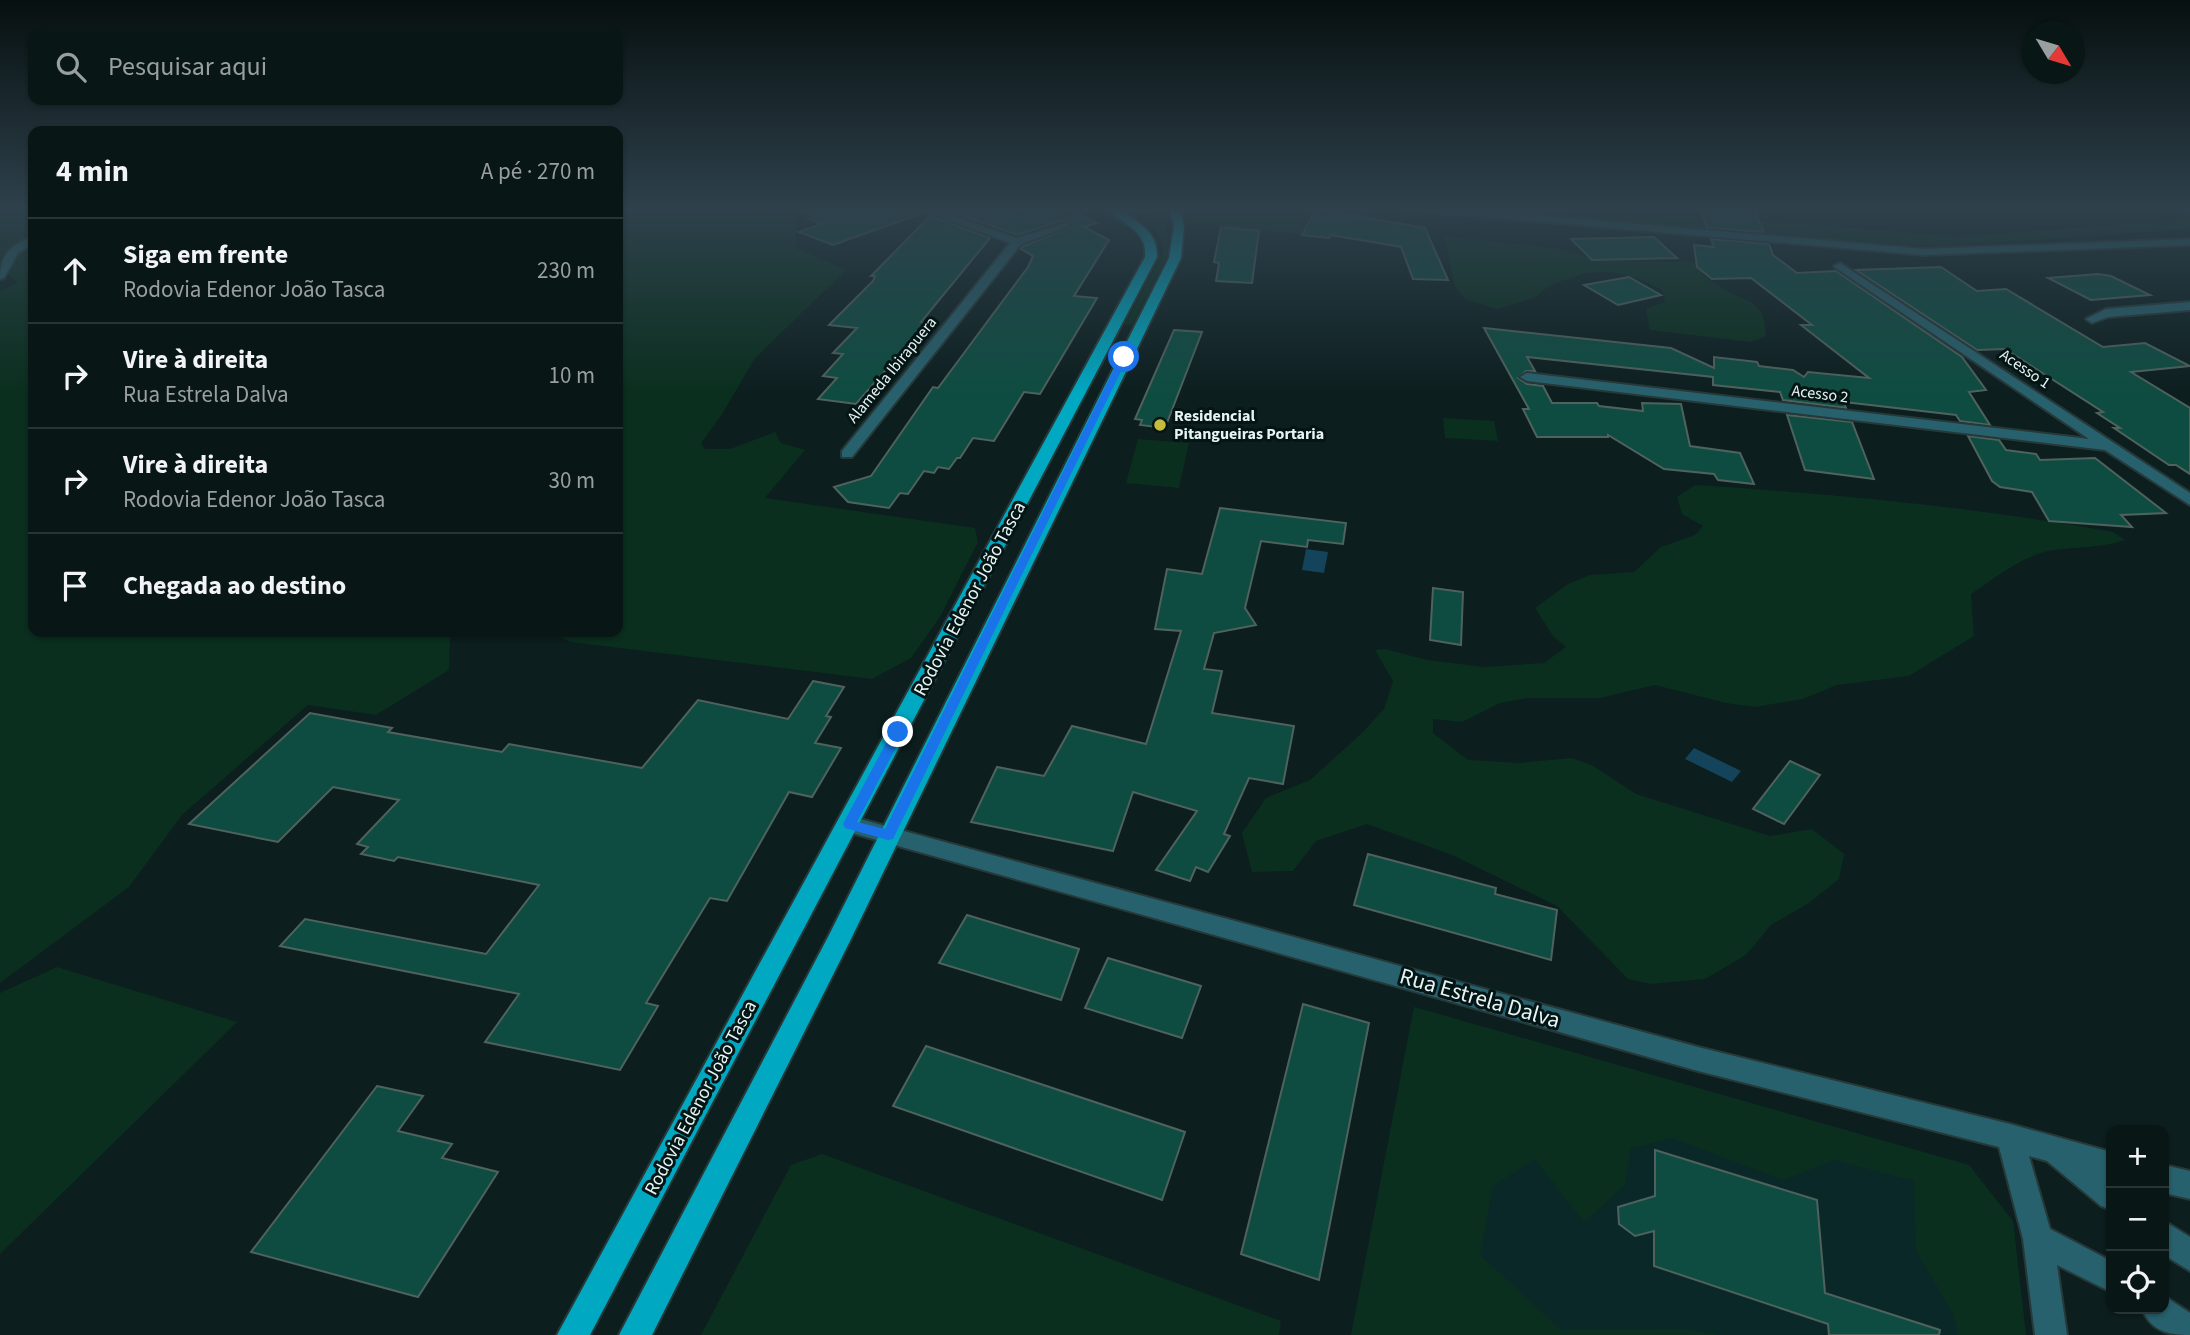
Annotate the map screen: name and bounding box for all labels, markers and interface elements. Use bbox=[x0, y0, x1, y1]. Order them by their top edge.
north arrow bbox=[2022, 21, 2085, 84]
search box bbox=[28, 28, 623, 105]
icon: search bbox=[52, 48, 90, 86]
text: Pesquisar aqui bbox=[108, 48, 267, 85]
text: 4 min bbox=[56, 150, 129, 193]
text: A pé · 270 m bbox=[481, 155, 595, 188]
text: Siga em frente bbox=[123, 236, 288, 273]
icon: ahead bbox=[56, 252, 94, 290]
text: 230 m bbox=[537, 254, 595, 287]
text: Rodovia Edenor João Tasca bbox=[123, 273, 385, 306]
street label: Alameda Ibirapuera bbox=[842, 312, 942, 428]
text: Vire à direita bbox=[123, 341, 268, 378]
route start bbox=[1108, 341, 1139, 372]
street label: Acesso 1 bbox=[1995, 344, 2055, 394]
icon: right bbox=[56, 357, 94, 395]
text: 10 m bbox=[548, 359, 595, 392]
text: Rua Estrela Dalva bbox=[123, 378, 289, 411]
street label: Acesso 2 bbox=[1790, 380, 1850, 408]
place label: Residencial Pitangueiras Portaria bbox=[1174, 405, 1324, 445]
marker: Residencial Pitangueiras Portaria bbox=[1152, 417, 1168, 433]
text: Vire à direita bbox=[123, 446, 268, 483]
icon: right bbox=[56, 462, 94, 500]
text: 30 m bbox=[548, 464, 595, 497]
text: Rodovia Edenor João Tasca bbox=[123, 483, 385, 516]
street label: Rodovia Edenor João Tasca bbox=[907, 497, 1033, 701]
icon: arrive bbox=[56, 567, 94, 605]
text: Chegada ao destino bbox=[123, 567, 346, 604]
route end bbox=[882, 716, 913, 747]
street label: Rua Estrela Dalva bbox=[1396, 959, 1564, 1037]
street label: Rodovia Edenor João Tasca bbox=[638, 996, 764, 1200]
map controls bbox=[2106, 1125, 2169, 1314]
button: + bbox=[2106, 1125, 2169, 1188]
button: − bbox=[2106, 1188, 2169, 1251]
button: locate bbox=[2106, 1251, 2169, 1314]

